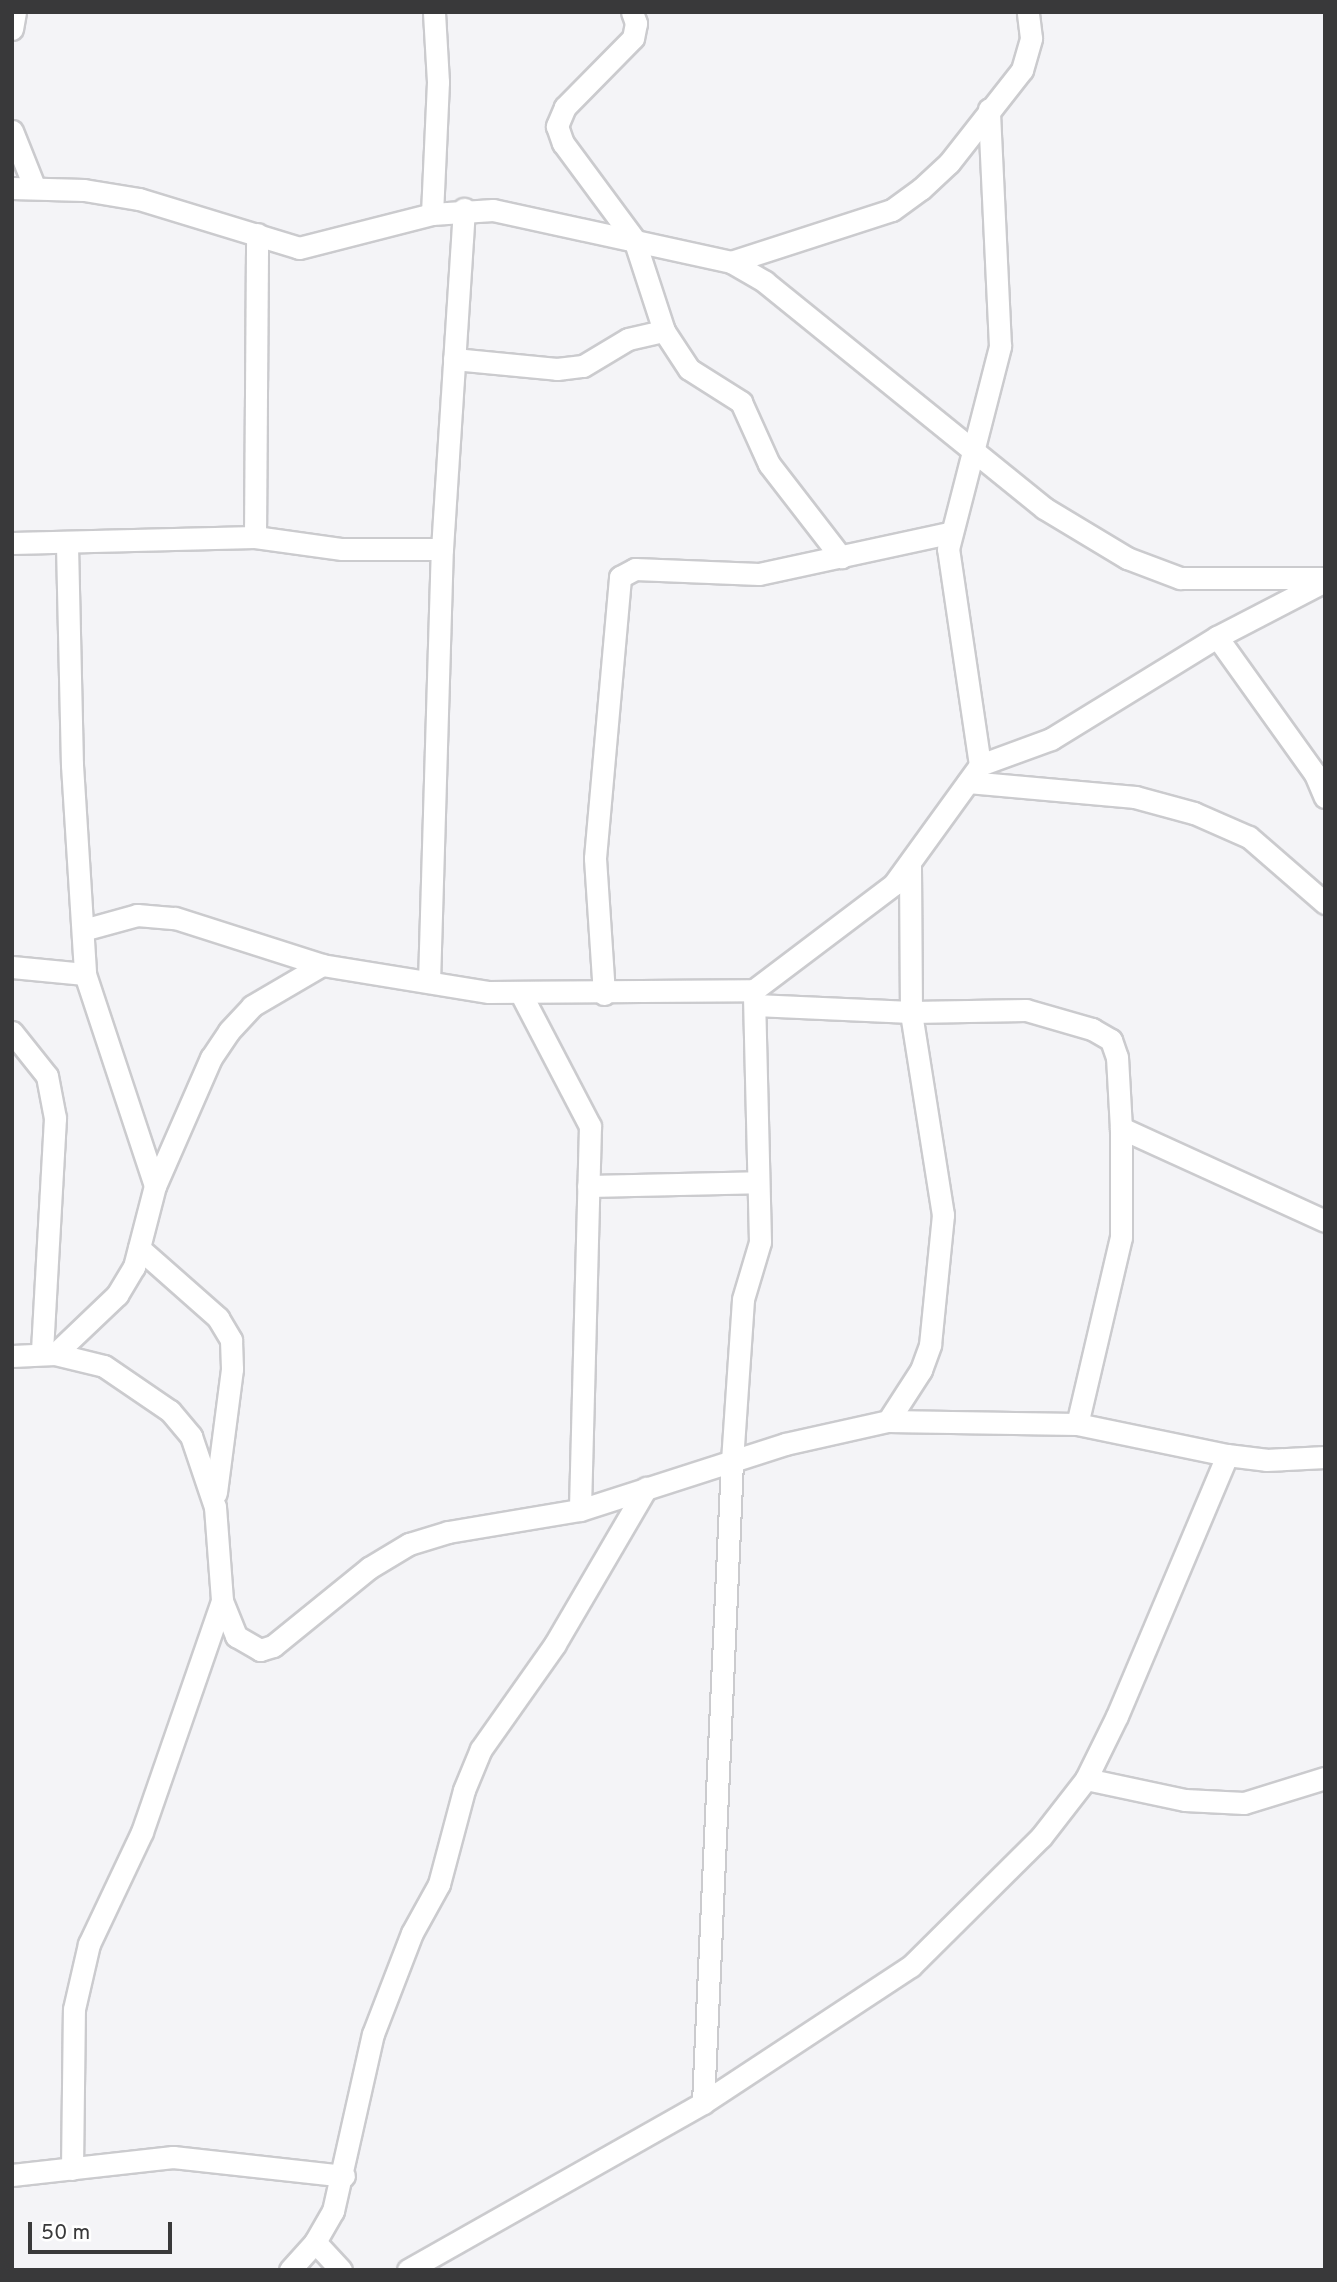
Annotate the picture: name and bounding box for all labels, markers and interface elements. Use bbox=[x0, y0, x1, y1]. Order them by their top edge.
scale bar bbox=[32, 2208, 175, 2252]
text: 50 m bbox=[41, 2220, 90, 2247]

